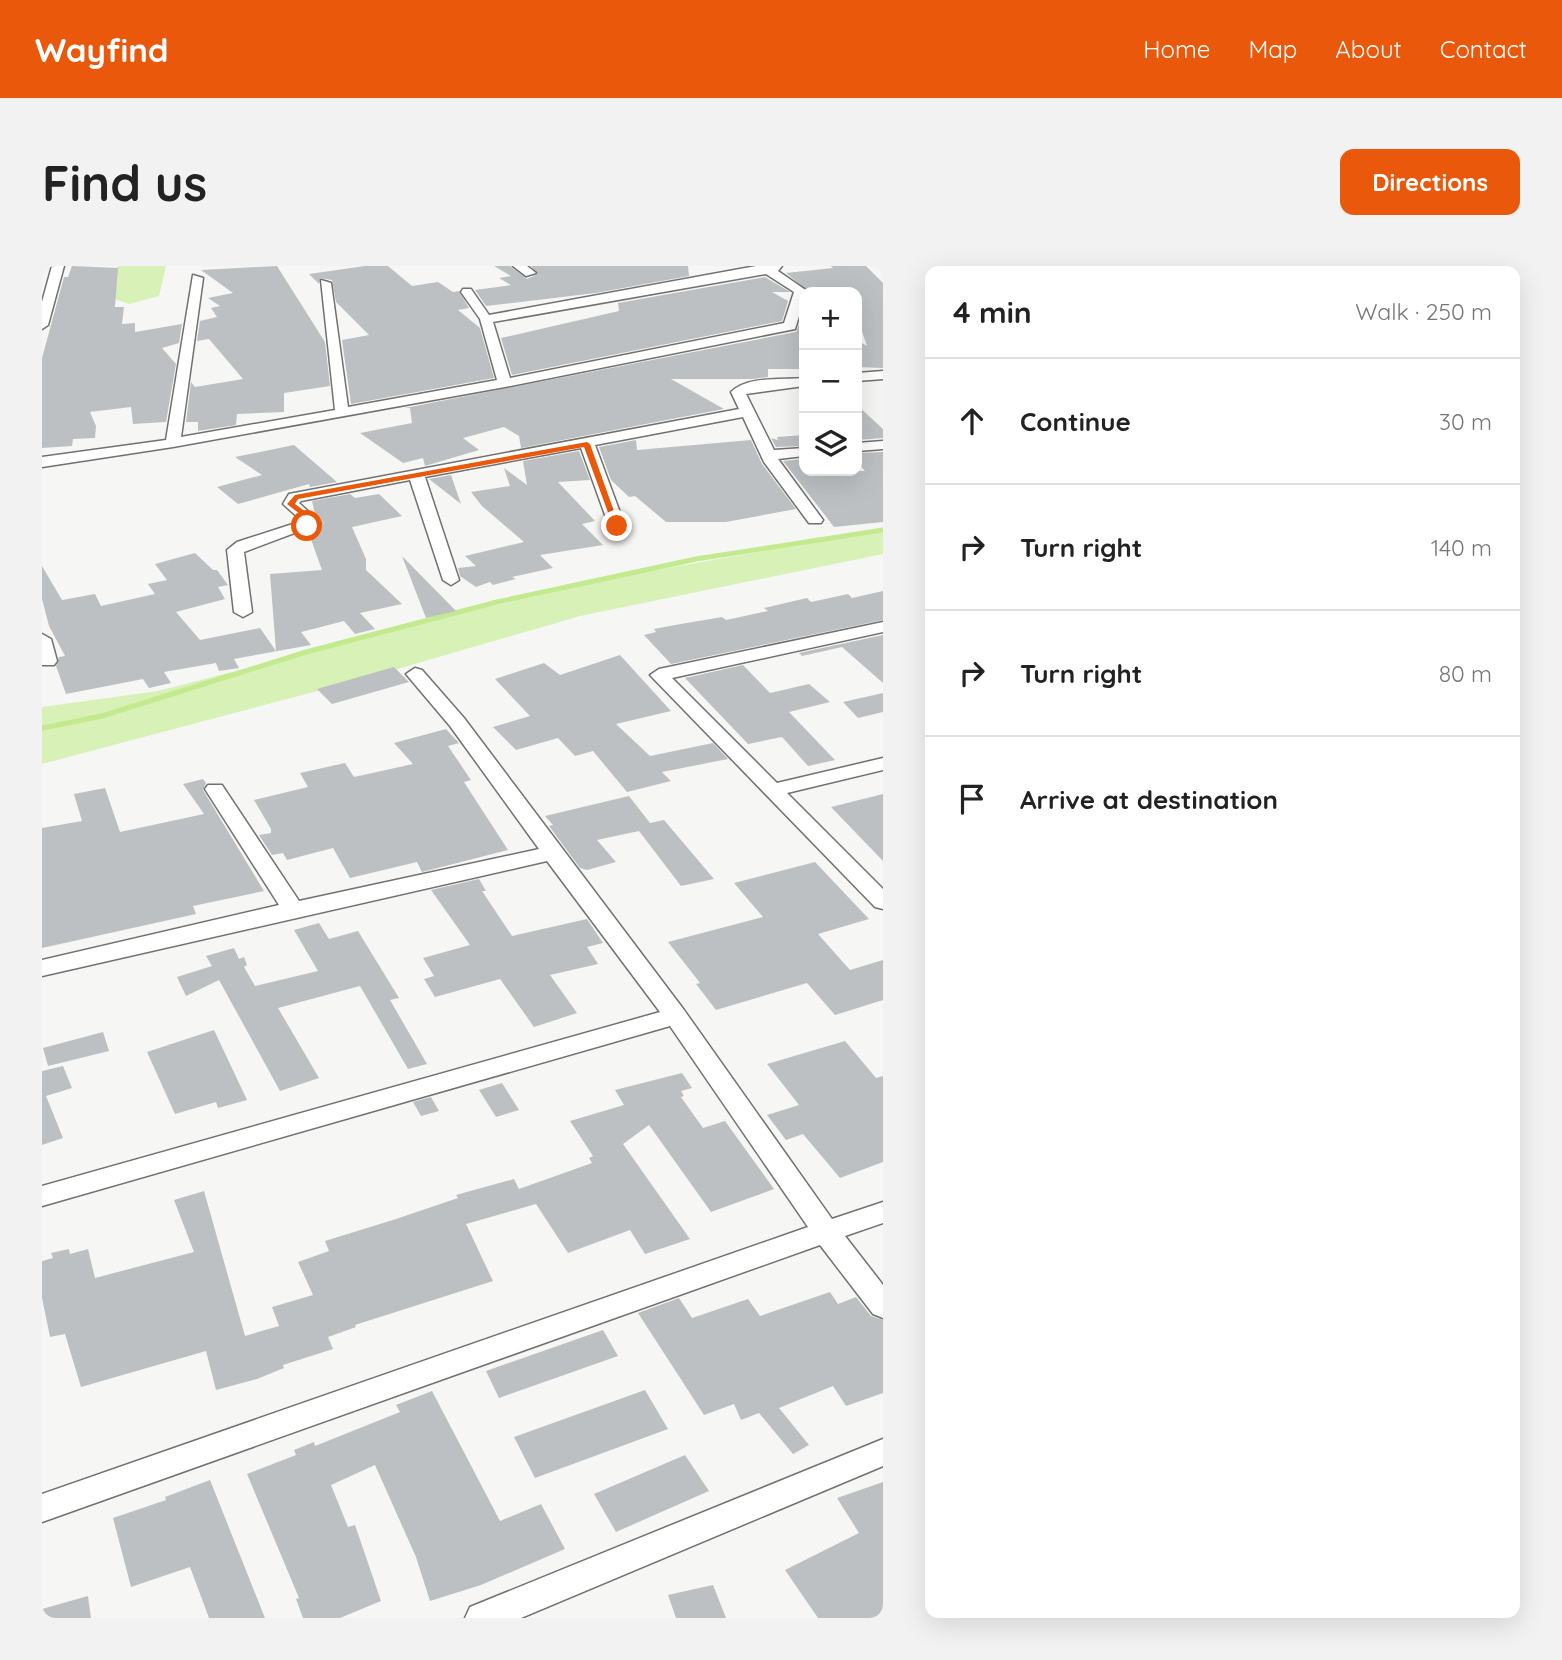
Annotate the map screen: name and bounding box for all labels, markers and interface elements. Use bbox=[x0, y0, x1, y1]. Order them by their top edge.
text: Wayfind bbox=[35, 29, 169, 70]
text: Home bbox=[1143, 34, 1210, 64]
text: Map bbox=[1248, 34, 1297, 64]
text: About bbox=[1335, 34, 1402, 64]
text: Contact bbox=[1440, 34, 1527, 64]
button: Directions bbox=[1340, 149, 1520, 215]
text: Find us bbox=[42, 152, 207, 213]
map controls bbox=[799, 287, 862, 476]
button: + bbox=[799, 287, 862, 350]
text: 4 min bbox=[953, 293, 1032, 331]
text: Walk · 250 m bbox=[1355, 297, 1492, 326]
button: − bbox=[799, 350, 862, 413]
icon: ahead bbox=[953, 402, 991, 440]
text: Continue bbox=[1020, 405, 1131, 438]
text: 30 m bbox=[1439, 407, 1492, 436]
button: layers bbox=[799, 413, 862, 476]
route start bbox=[291, 510, 322, 541]
route end bbox=[601, 510, 632, 541]
icon: right bbox=[953, 528, 991, 566]
text: Turn right bbox=[1020, 531, 1142, 564]
text: 140 m bbox=[1431, 533, 1492, 562]
icon: right bbox=[953, 654, 991, 692]
text: Turn right bbox=[1020, 657, 1142, 690]
text: 80 m bbox=[1439, 659, 1492, 688]
icon: arrive bbox=[953, 780, 991, 818]
text: Arrive at destination bbox=[1020, 783, 1278, 816]

